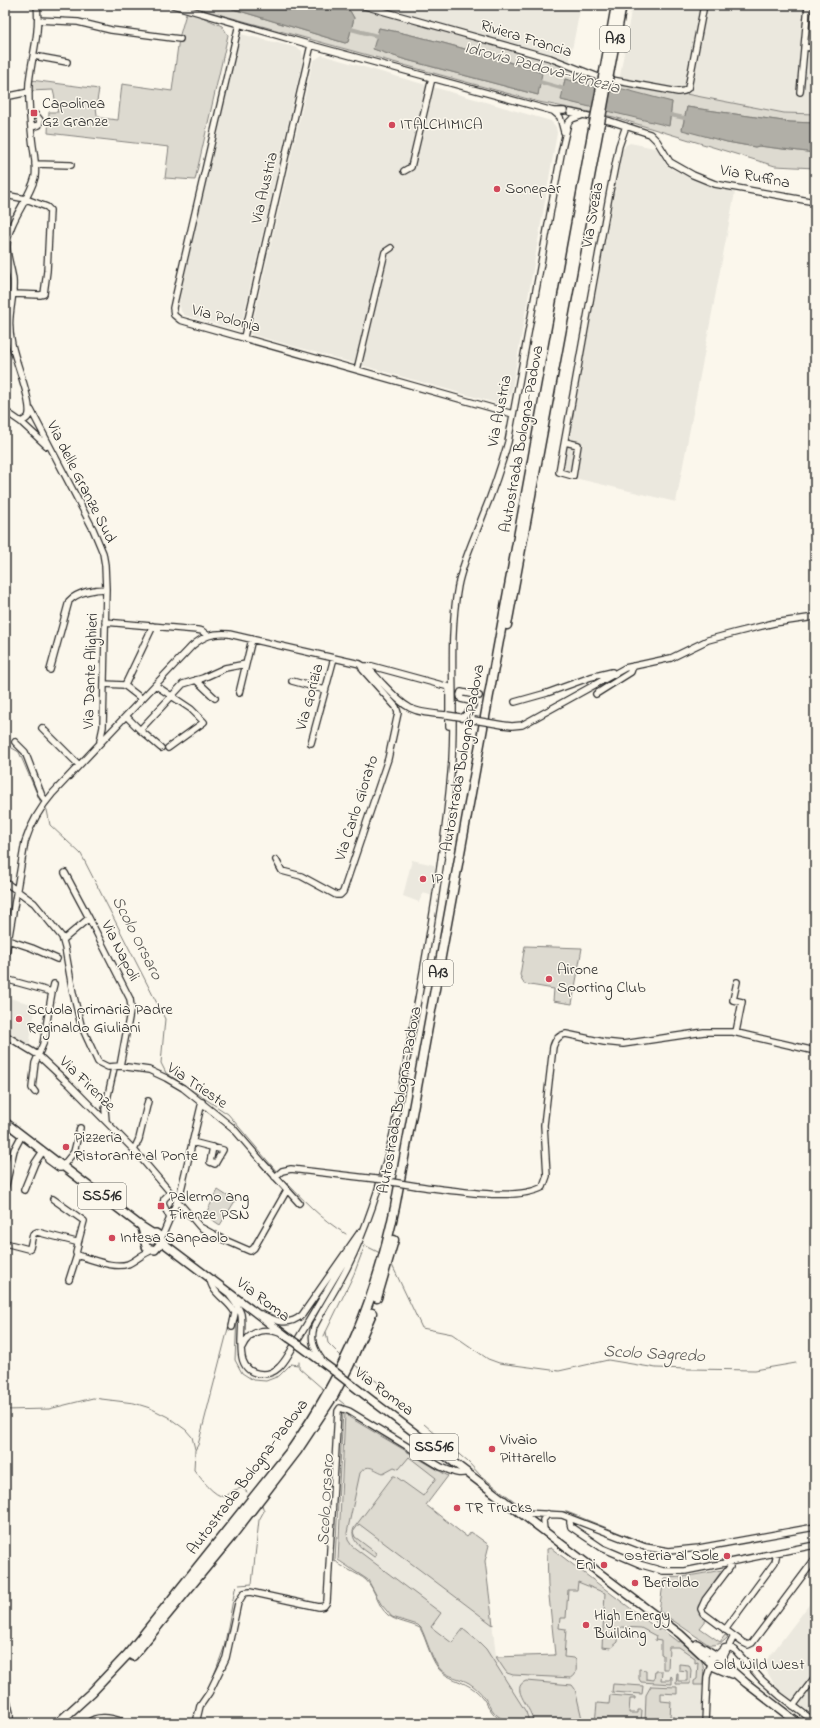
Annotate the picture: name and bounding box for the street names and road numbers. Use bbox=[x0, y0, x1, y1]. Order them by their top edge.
street label: Riviera Francia bbox=[477, 14, 575, 64]
road number: A13 bbox=[600, 26, 630, 52]
street label: Via Austria bbox=[245, 150, 285, 227]
street label: Via Ruffina bbox=[717, 158, 792, 196]
street label: Via Svezia bbox=[575, 180, 611, 251]
street label: Via Polonia bbox=[188, 298, 263, 340]
street label: Autostrada Bologna-Padova bbox=[494, 343, 550, 535]
street label: Via Austria bbox=[481, 373, 519, 450]
street label: Via delle Granze Sud bbox=[39, 416, 122, 547]
street label: Via Dante Alighieri bbox=[77, 612, 105, 730]
street label: Via Gorizia bbox=[289, 661, 330, 734]
street label: Autostrada Bologna-Padova bbox=[435, 662, 491, 854]
street label: Via Carlo Giorato bbox=[328, 752, 385, 865]
street label: Via Napoli bbox=[94, 916, 146, 986]
road number: A13 bbox=[423, 960, 453, 986]
street label: Autostrada Bologna-Padova bbox=[372, 1004, 428, 1196]
street label: Via Firenze bbox=[52, 1050, 121, 1118]
street label: Via Trieste bbox=[161, 1056, 233, 1116]
road number: SS516 bbox=[78, 1183, 126, 1209]
street label: Via Roma bbox=[230, 1271, 295, 1328]
street label: Via Romea bbox=[348, 1361, 419, 1422]
street label: Autostrada Bologna-Padova bbox=[181, 1394, 315, 1560]
road number: SS516 bbox=[410, 1434, 458, 1460]

